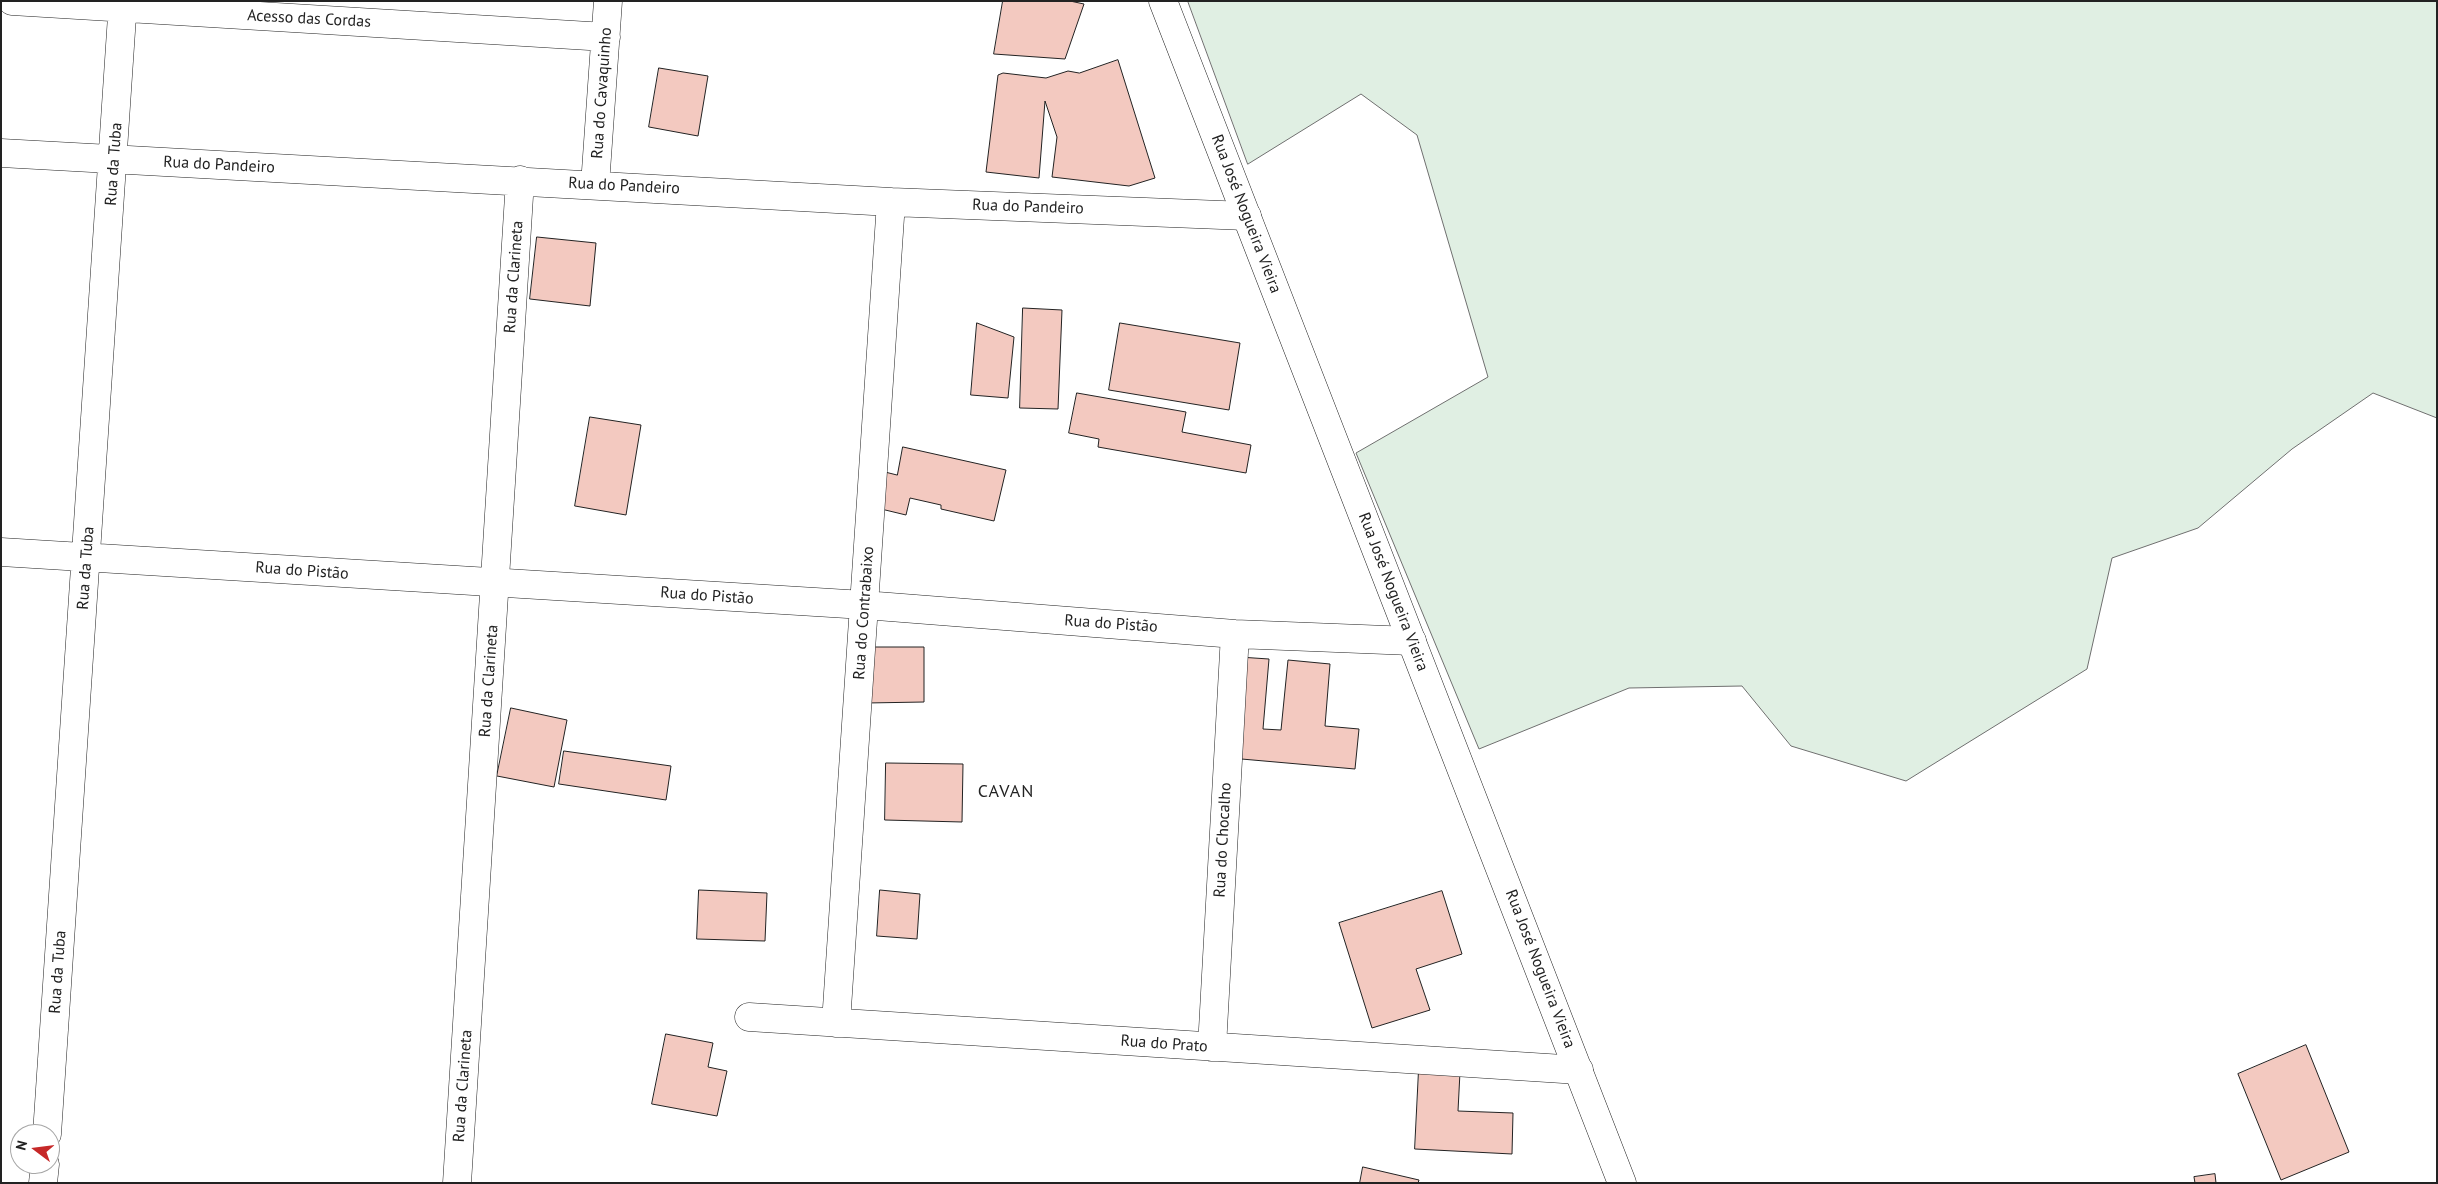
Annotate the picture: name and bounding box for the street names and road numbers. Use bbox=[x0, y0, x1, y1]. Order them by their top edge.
street label: Acesso das Cordas bbox=[247, 6, 371, 32]
street label: Rua do Cavaquinho bbox=[588, 27, 616, 159]
street label: Rua da Tuba bbox=[102, 122, 126, 206]
street label: Rua José Nogueira Vieira bbox=[1207, 132, 1285, 296]
street label: Rua do Pandeiro bbox=[163, 152, 275, 178]
street label: Rua do Pandeiro bbox=[568, 173, 680, 199]
street label: Rua do Pandeiro bbox=[972, 195, 1084, 219]
street label: Rua da Clarineta bbox=[500, 220, 528, 334]
street label: Rua José Nogueira Vieira bbox=[1354, 510, 1432, 674]
street label: Rua da Tuba bbox=[74, 526, 98, 610]
street label: Rua do Contrabaixo bbox=[850, 546, 878, 680]
street label: Rua do Pistão bbox=[255, 558, 349, 584]
street label: Rua do Pistão bbox=[660, 583, 754, 609]
street label: Rua do Pistão bbox=[1064, 611, 1158, 637]
street label: Rua da Clarineta bbox=[475, 624, 503, 738]
street label: Rua do Chocalho bbox=[1210, 782, 1236, 898]
street label: Rua José Nogueira Vieira bbox=[1501, 887, 1579, 1051]
street label: Rua da Tuba bbox=[46, 930, 70, 1014]
street label: Rua da Clarineta bbox=[449, 1029, 477, 1143]
street label: Rua do Prato bbox=[1120, 1031, 1208, 1057]

